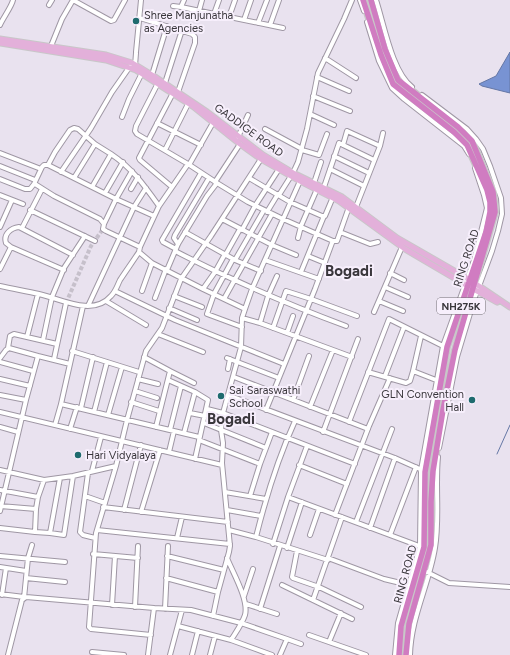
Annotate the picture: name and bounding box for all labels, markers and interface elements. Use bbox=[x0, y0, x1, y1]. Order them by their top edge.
place label: Shree Manjunatha as Agencies bbox=[144, 9, 233, 35]
marker: Shree Manjunatha as Agencies bbox=[131, 16, 141, 26]
street label: GADDIGE ROAD bbox=[212, 101, 286, 160]
street label: RING ROAD bbox=[451, 227, 482, 289]
district label: Bogadi bbox=[325, 262, 373, 280]
road number: NH275K bbox=[437, 298, 485, 314]
place label: Sai Saraswathi School bbox=[229, 384, 300, 410]
place label: GLN Convention Hall bbox=[381, 388, 464, 414]
marker: Sai Saraswathi School bbox=[216, 391, 226, 401]
marker: GLN Convention Hall bbox=[467, 395, 477, 405]
district label: Bogadi bbox=[207, 410, 255, 428]
place label: Hari Vidyalaya bbox=[86, 449, 156, 462]
marker: Hari Vidyalaya bbox=[73, 450, 83, 460]
street label: RING ROAD bbox=[391, 543, 420, 605]

